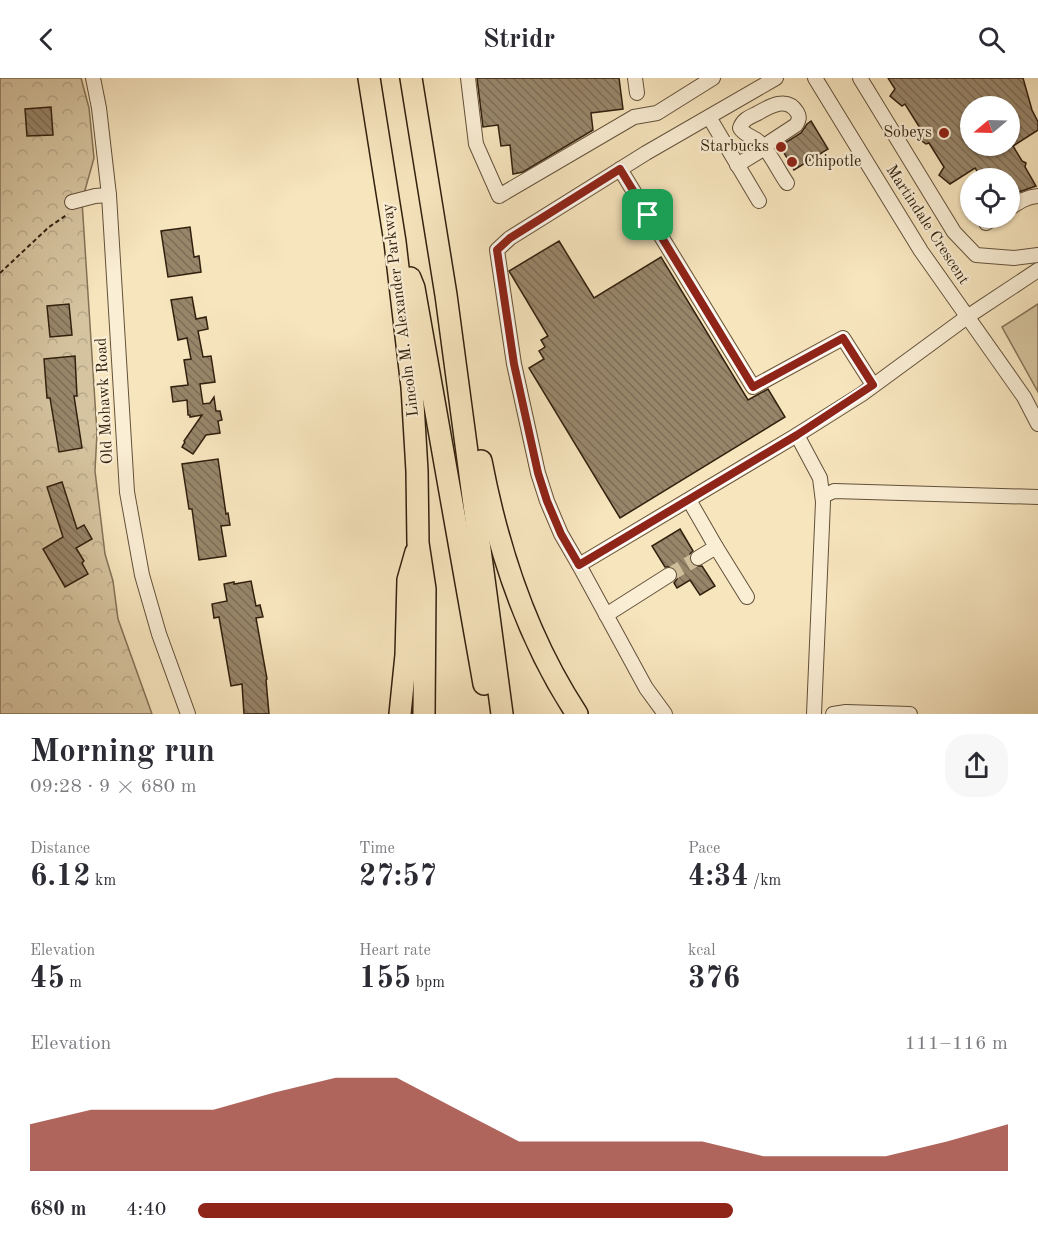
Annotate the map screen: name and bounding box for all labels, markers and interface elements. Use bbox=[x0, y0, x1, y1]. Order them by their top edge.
icon: back bbox=[30, 23, 63, 56]
icon: search bbox=[975, 23, 1008, 56]
text: Stridr bbox=[483, 26, 555, 53]
north arrow bbox=[960, 96, 1020, 156]
map controls bbox=[960, 96, 1020, 228]
place label: Sobeys bbox=[883, 125, 932, 141]
marker: Sobeys bbox=[937, 126, 951, 140]
place label: Starbucks bbox=[700, 139, 769, 155]
marker: Starbucks bbox=[774, 140, 788, 154]
place label: Chipotle bbox=[804, 154, 861, 170]
marker: Chipotle bbox=[785, 155, 799, 169]
street label: Martindale Crescent bbox=[882, 162, 972, 288]
button: locate bbox=[960, 168, 1020, 228]
pin bbox=[622, 189, 673, 240]
icon: arrive bbox=[631, 198, 664, 231]
street label: Lincoln M. Alexander Parkway bbox=[380, 202, 422, 418]
street label: Old Mohawk Road bbox=[94, 337, 116, 465]
button: share bbox=[945, 734, 1008, 797]
text: Morning run bbox=[30, 736, 215, 769]
text: 09:28 · 9 × 680 m bbox=[30, 777, 197, 797]
text: Distance bbox=[30, 841, 90, 857]
text: Time bbox=[359, 841, 395, 857]
text: Pace bbox=[688, 841, 720, 857]
text: 6.12 bbox=[30, 862, 91, 892]
text: 27:57 bbox=[359, 862, 437, 892]
text: 4:34 bbox=[688, 862, 749, 892]
text: km bbox=[91, 873, 116, 889]
text: /km bbox=[749, 873, 781, 889]
text: Elevation bbox=[30, 943, 95, 959]
text: Heart rate bbox=[359, 943, 431, 959]
text: kcal bbox=[688, 943, 716, 959]
text: 45 bbox=[30, 964, 65, 994]
text: 155 bbox=[359, 964, 411, 994]
text: 376 bbox=[688, 964, 740, 994]
text: m bbox=[65, 975, 82, 991]
text: bpm bbox=[411, 975, 445, 991]
text: Elevation bbox=[30, 1034, 111, 1054]
text: 111–116 m bbox=[905, 1034, 1008, 1054]
text: 680 m bbox=[30, 1200, 86, 1220]
text: 4:40 bbox=[126, 1200, 166, 1220]

